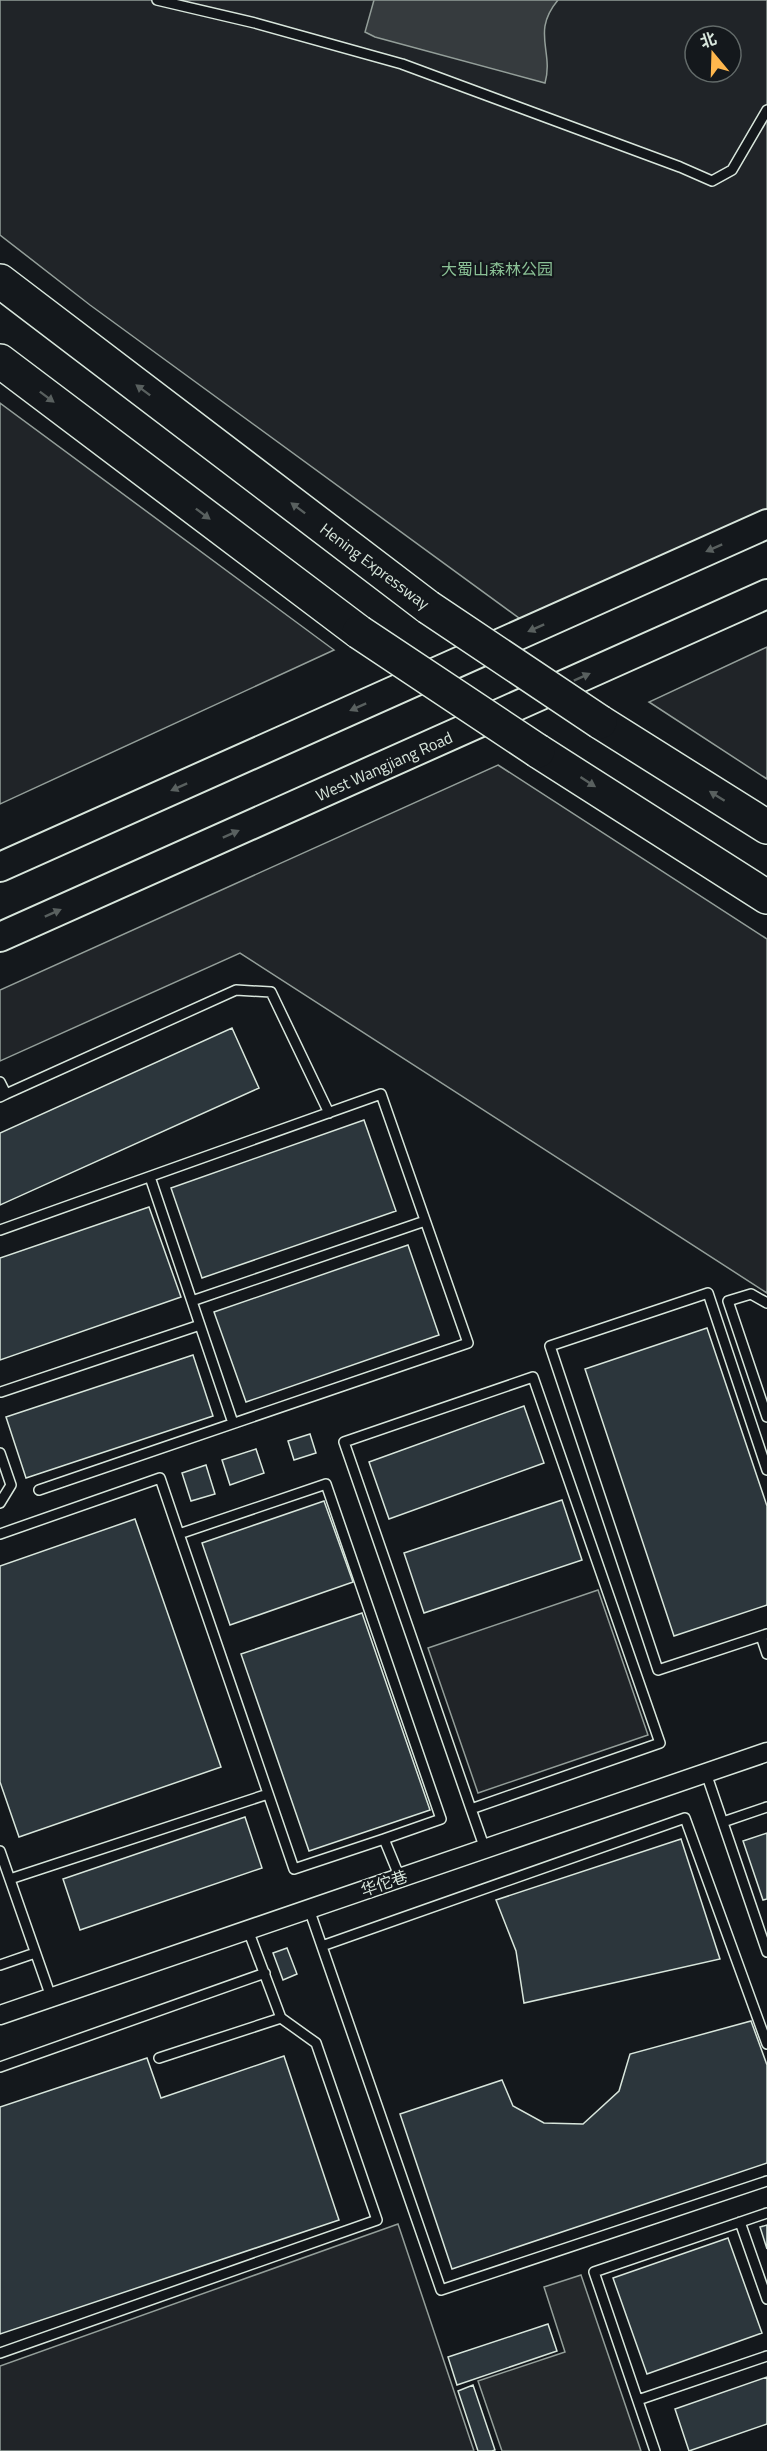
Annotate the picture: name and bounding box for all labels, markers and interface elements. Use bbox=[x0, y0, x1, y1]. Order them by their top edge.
north arrow bbox=[683, 24, 743, 84]
text: 北 bbox=[697, 26, 720, 54]
park label: 大蜀山森林公园 bbox=[441, 257, 553, 281]
one-way arrow bbox=[135, 384, 150, 396]
one-way arrow bbox=[39, 390, 54, 402]
one-way arrow bbox=[290, 502, 306, 515]
one-way arrow bbox=[194, 508, 210, 520]
street label: Hening Expressway bbox=[315, 517, 435, 615]
one-way arrow bbox=[705, 544, 722, 553]
one-way arrow bbox=[526, 623, 544, 633]
one-way arrow bbox=[573, 672, 591, 681]
one-way arrow bbox=[349, 703, 366, 712]
street label: West Wangjiang Road bbox=[312, 725, 456, 807]
one-way arrow bbox=[579, 777, 596, 788]
one-way arrow bbox=[170, 782, 188, 792]
one-way arrow bbox=[709, 790, 726, 801]
one-way arrow bbox=[223, 829, 240, 838]
one-way arrow bbox=[45, 909, 62, 918]
street label: 华佗巷 bbox=[357, 1864, 411, 1902]

